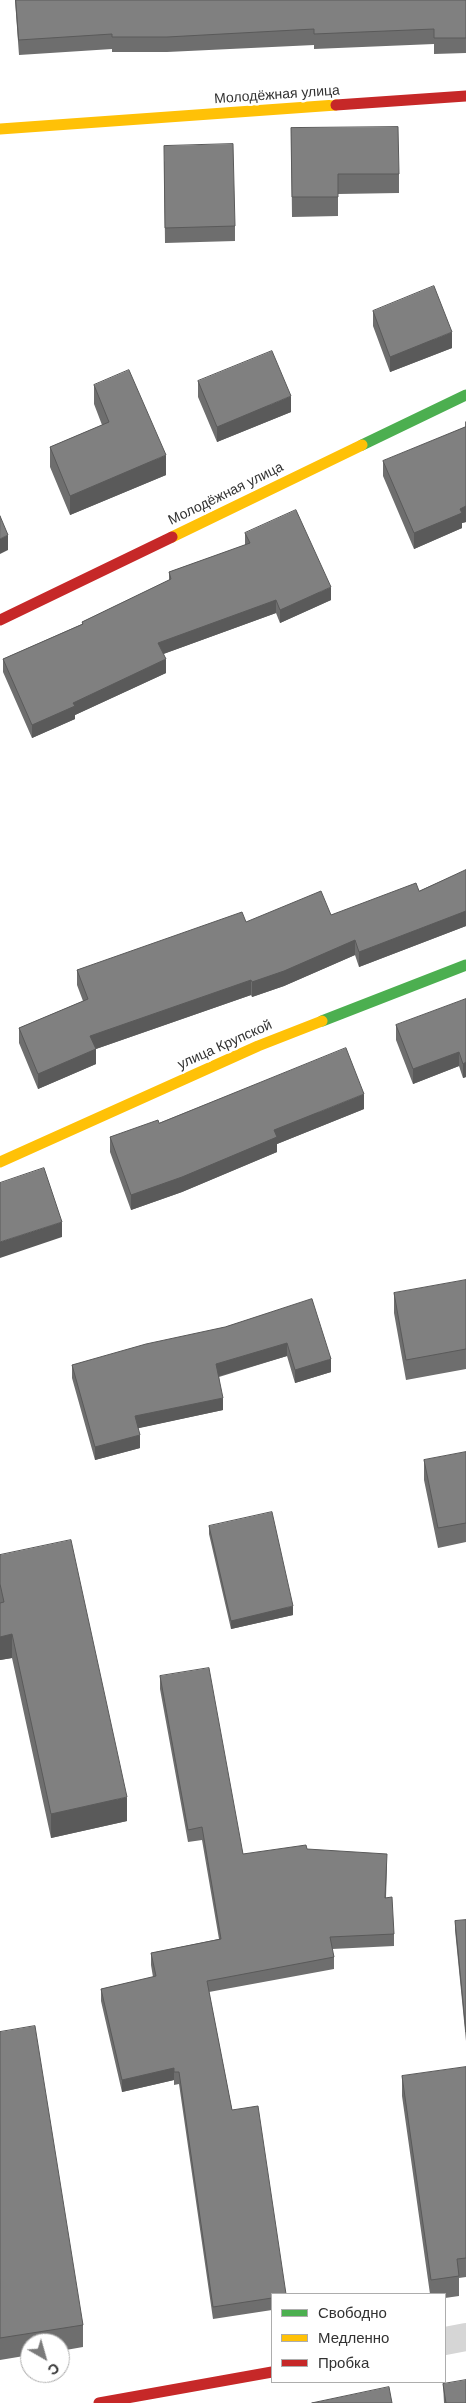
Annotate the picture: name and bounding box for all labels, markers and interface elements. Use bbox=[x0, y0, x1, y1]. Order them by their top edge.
street label: Молодёжная улица bbox=[214, 82, 340, 108]
street label: Молодёжная улица bbox=[166, 459, 286, 529]
street label: улица Крупской bbox=[175, 1017, 275, 1073]
legend bbox=[271, 2293, 446, 2383]
text: Свободно bbox=[318, 2304, 387, 2321]
text: Медленно bbox=[318, 2329, 389, 2346]
north arrow bbox=[20, 2333, 70, 2383]
text: Пробка bbox=[318, 2354, 369, 2371]
text: С bbox=[45, 2360, 63, 2378]

